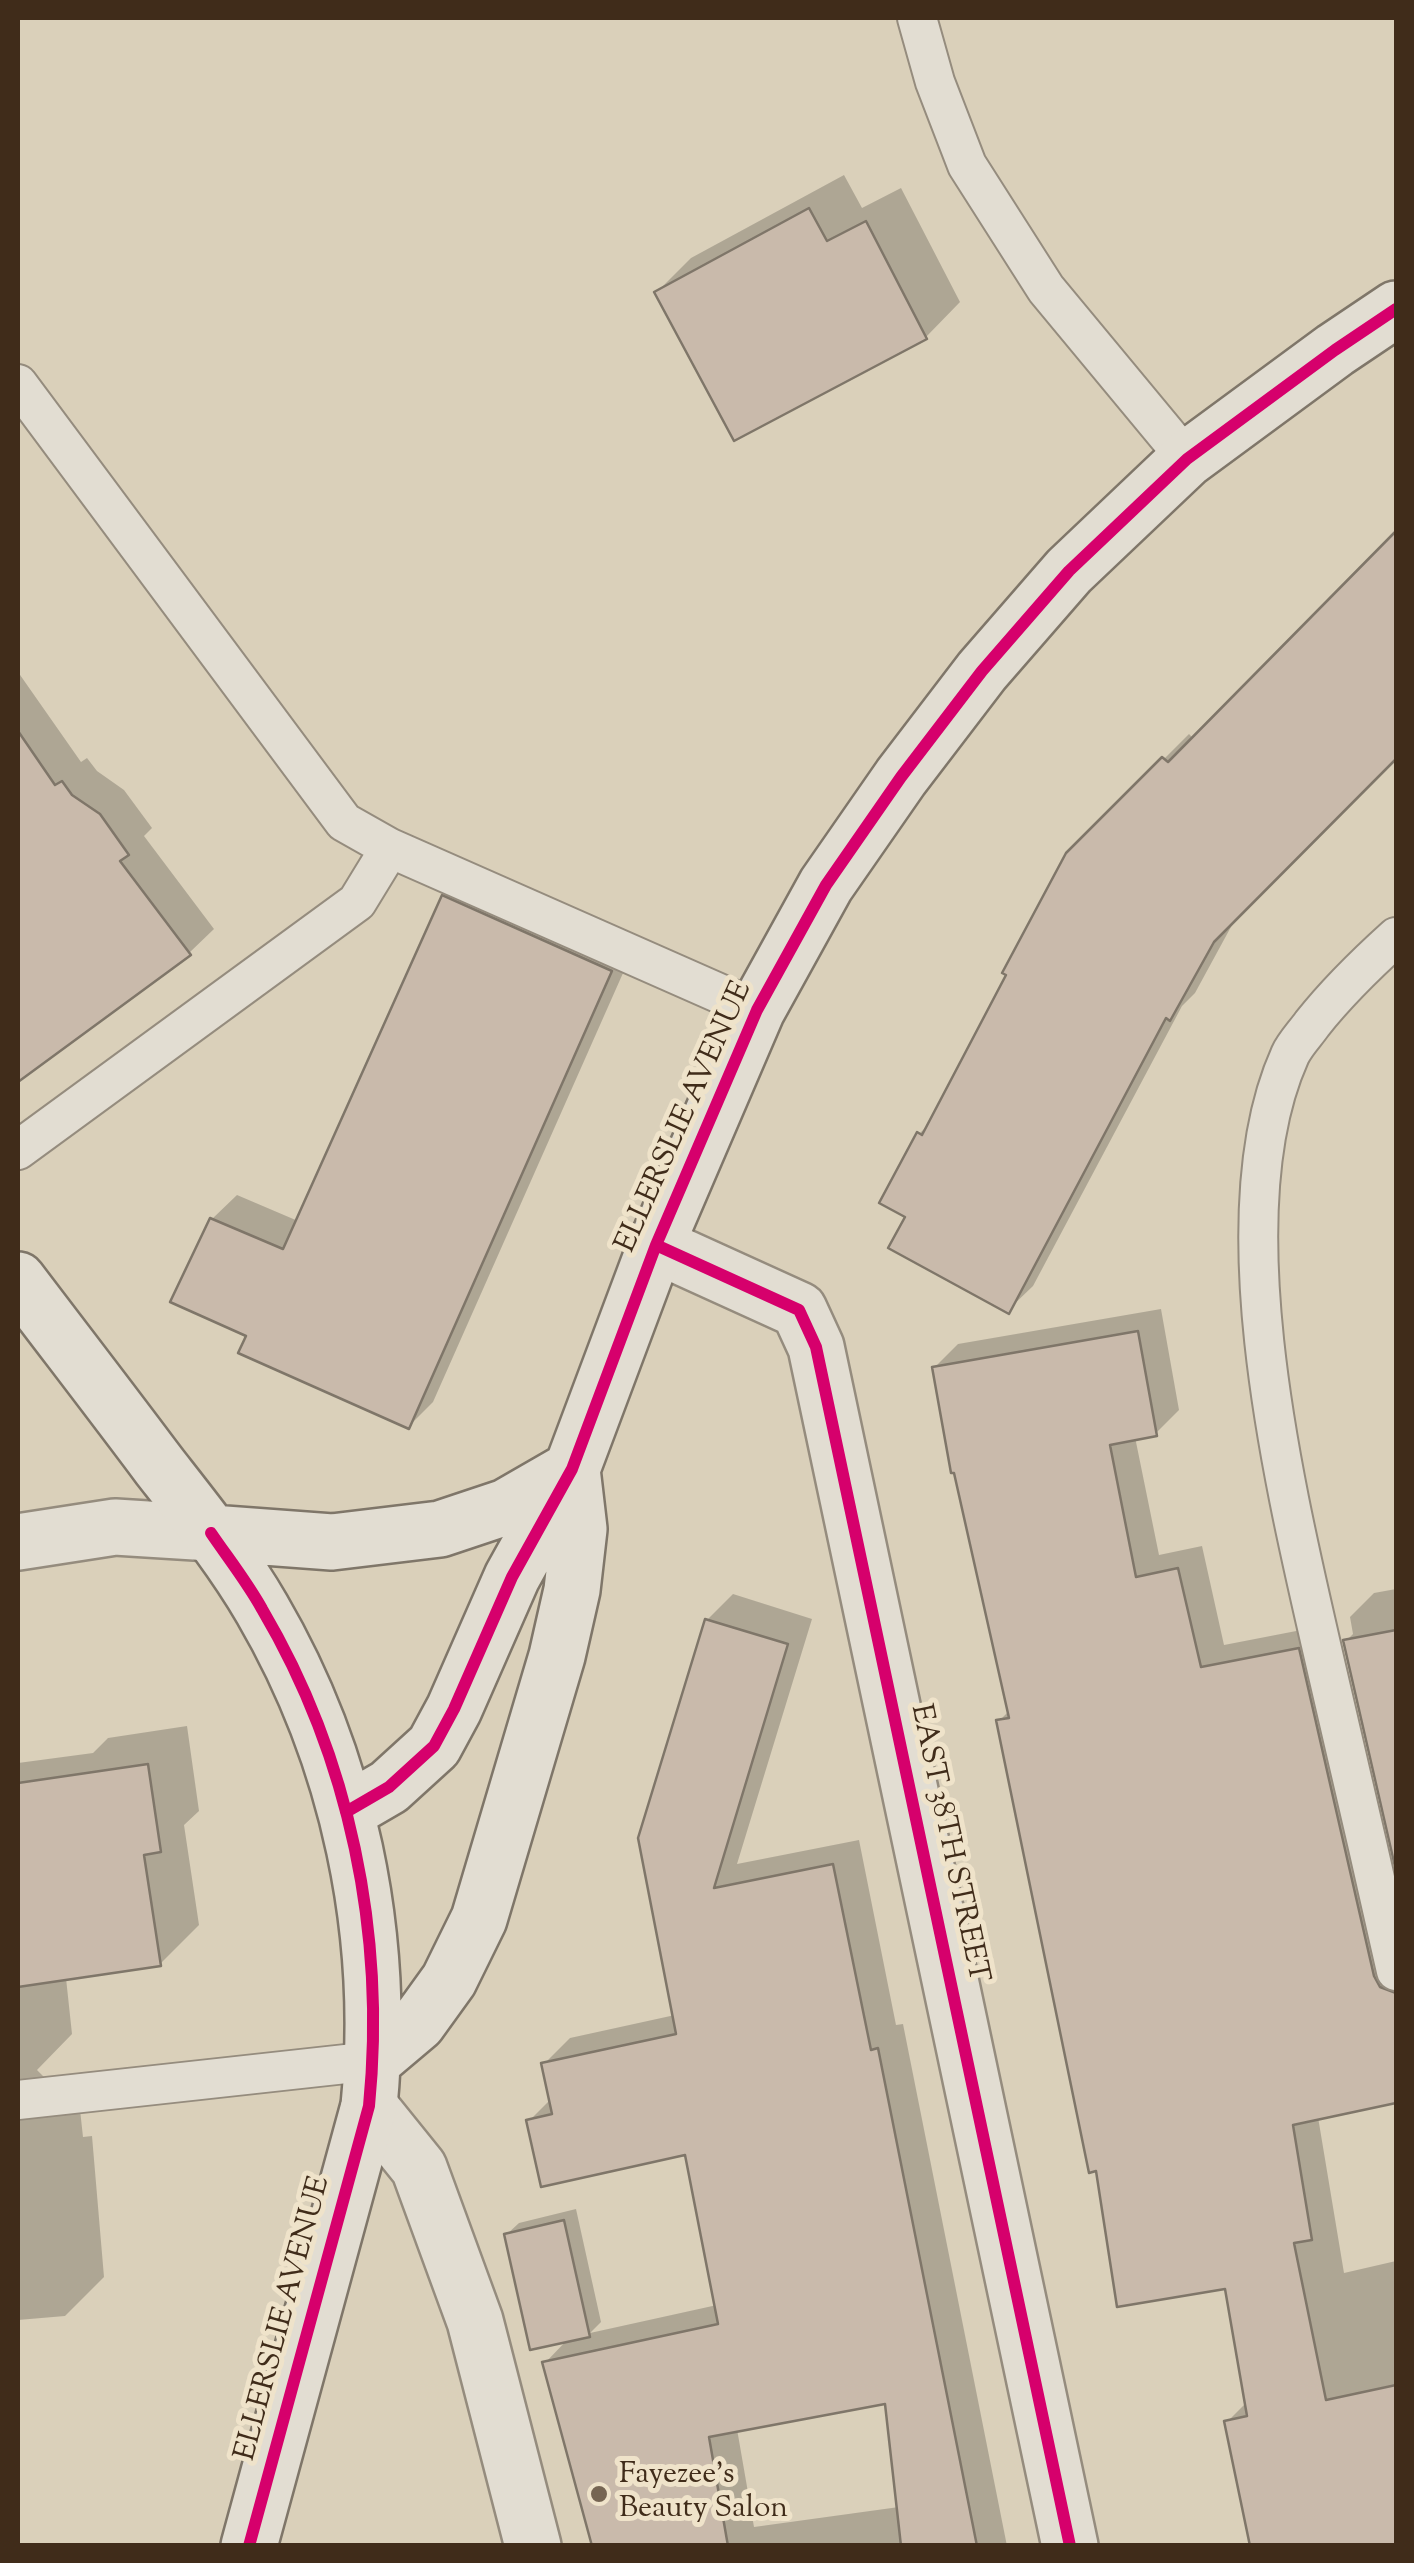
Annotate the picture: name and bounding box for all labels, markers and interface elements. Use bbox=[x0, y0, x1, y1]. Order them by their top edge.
street label: ELLERSLIE AVENUE bbox=[610, 977, 762, 1259]
street label: EAST 38TH STREET bbox=[900, 1702, 994, 1986]
street label: ELLERSLIE AVENUE bbox=[230, 2173, 340, 2465]
place label: Fayezee's Beauty Salon bbox=[619, 2459, 788, 2530]
marker: Fayezee's Beauty Salon bbox=[588, 2483, 610, 2505]

